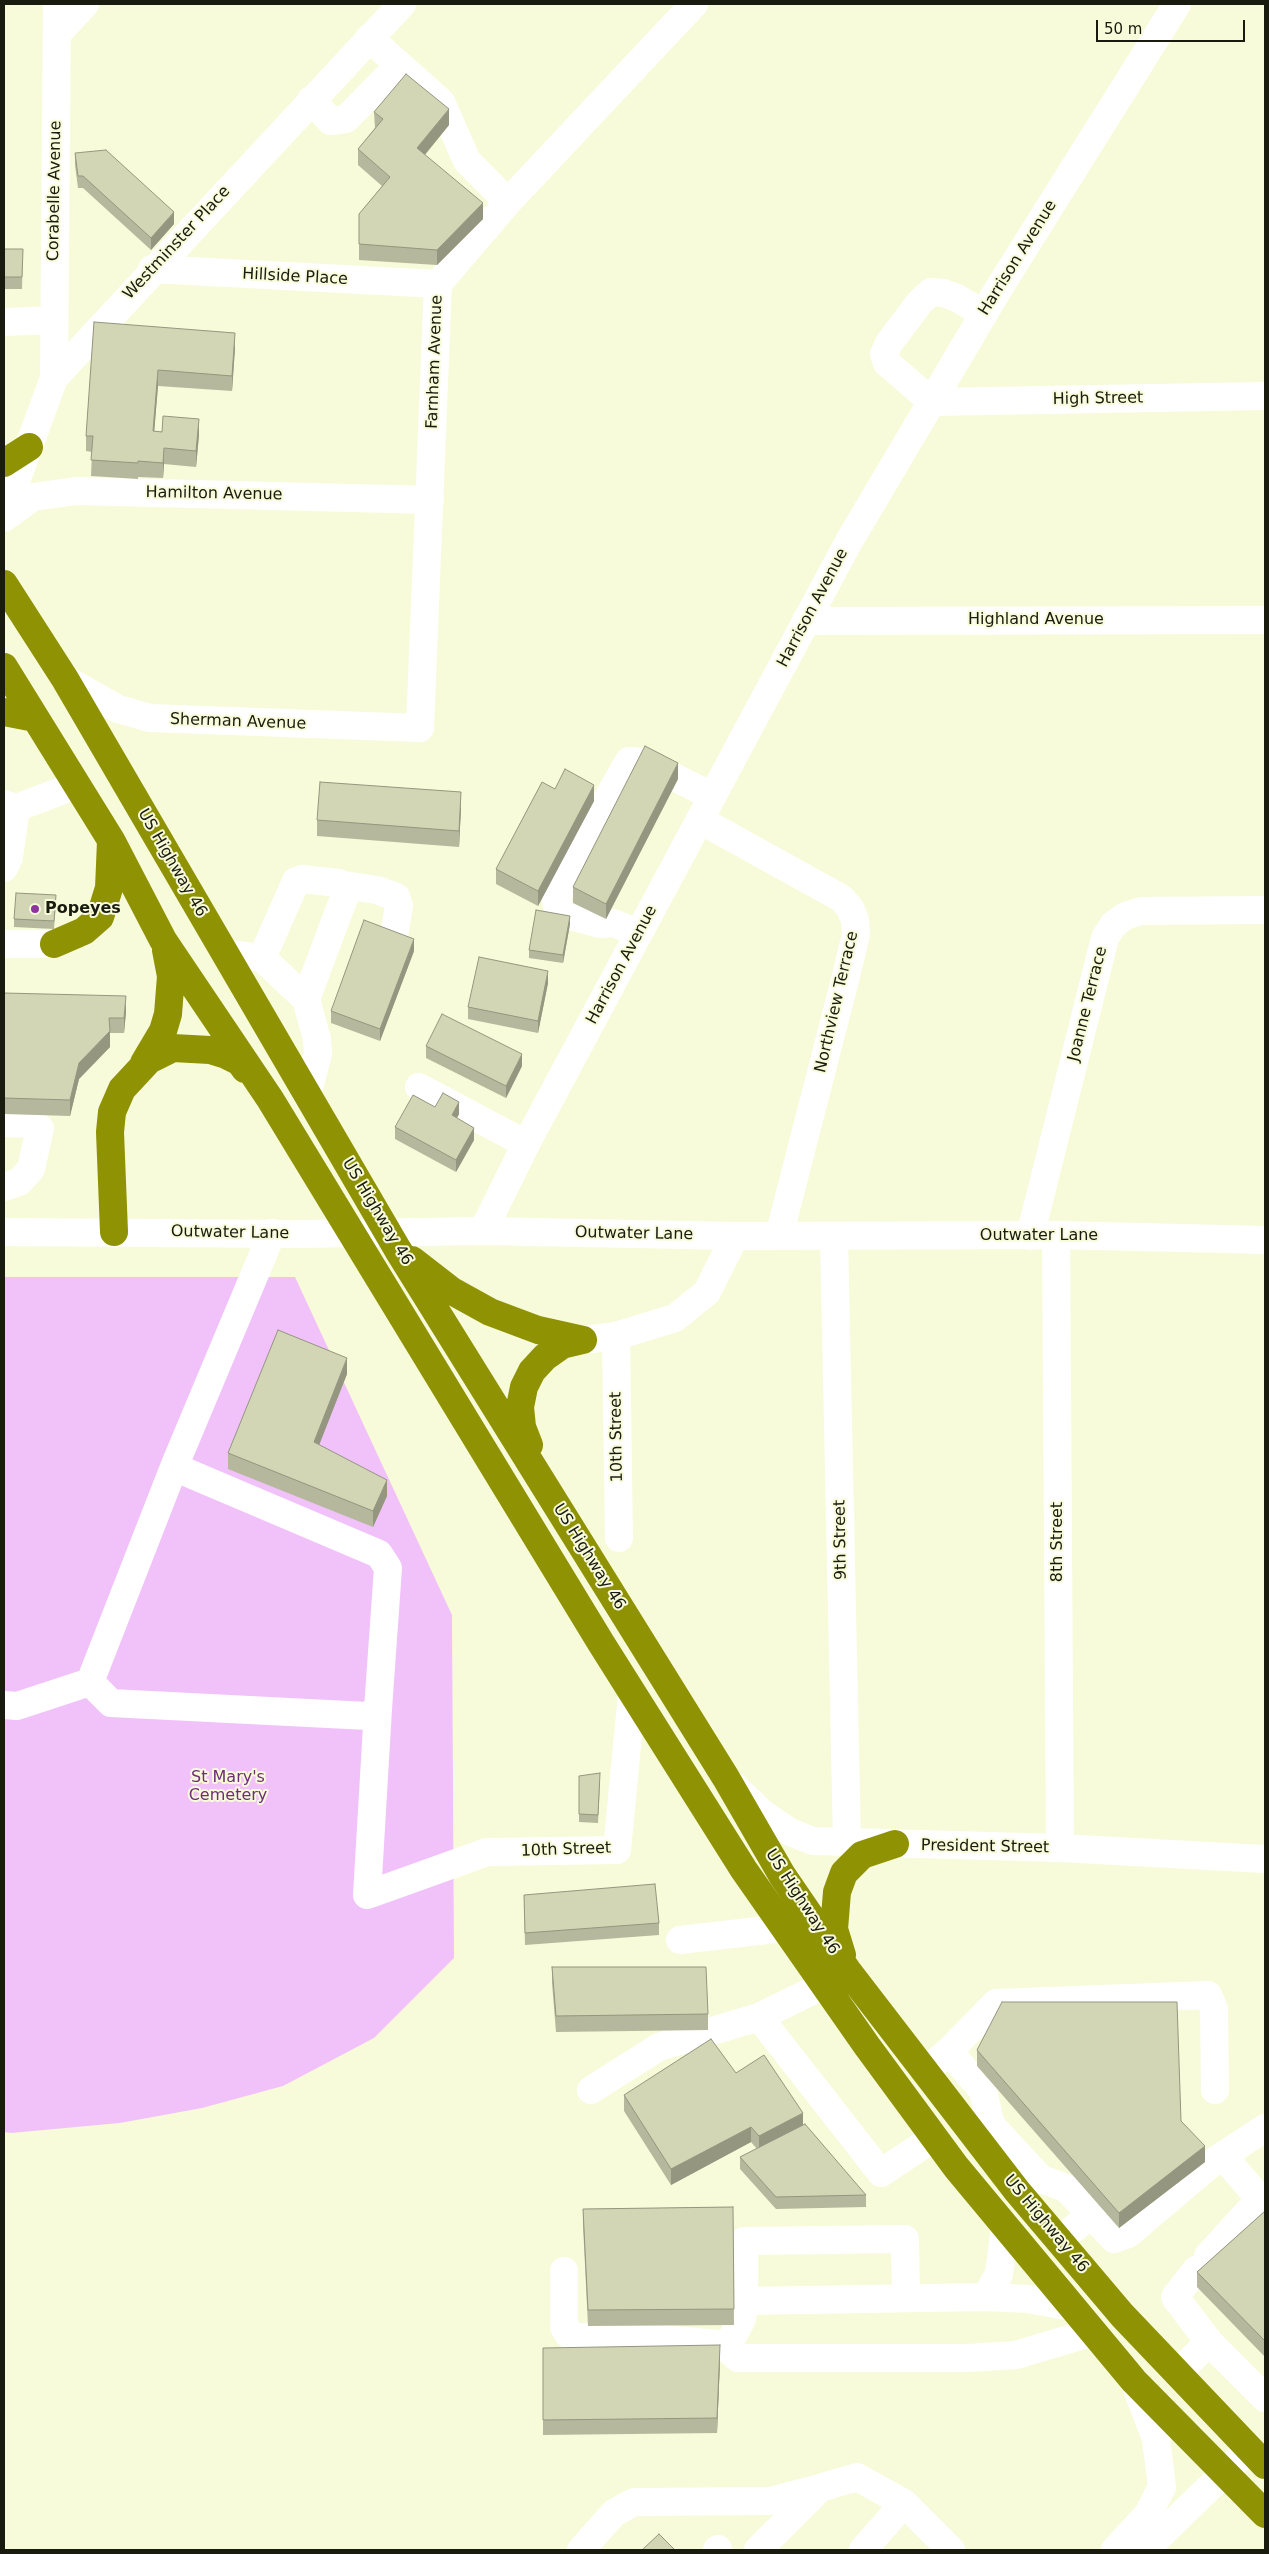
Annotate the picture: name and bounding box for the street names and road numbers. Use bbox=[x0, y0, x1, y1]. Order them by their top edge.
street label: Corabelle Avenue bbox=[44, 121, 66, 261]
street label: Westminster Place bbox=[119, 182, 235, 304]
street label: Harrison Avenue bbox=[975, 197, 1061, 319]
street label: Hillside Place bbox=[242, 265, 348, 289]
street label: Farnham Avenue bbox=[423, 295, 447, 429]
street label: High Street bbox=[1053, 389, 1143, 409]
street label: Hamilton Avenue bbox=[145, 483, 283, 505]
street label: Harrison Avenue bbox=[774, 545, 852, 671]
street label: Highland Avenue bbox=[968, 610, 1104, 630]
street label: Sherman Avenue bbox=[169, 710, 307, 734]
street label: US Highway 46 bbox=[133, 806, 211, 920]
street label: Harrison Avenue bbox=[583, 902, 661, 1028]
street label: Northview Terrace bbox=[811, 929, 863, 1075]
street label: Joanne Terrace bbox=[1064, 945, 1112, 1063]
street label: US Highway 46 bbox=[337, 1155, 417, 1269]
street label: Outwater Lane bbox=[171, 1222, 289, 1244]
street label: Outwater Lane bbox=[575, 1223, 693, 1245]
street label: Outwater Lane bbox=[980, 1226, 1098, 1246]
street label: 10th Street bbox=[607, 1392, 627, 1482]
street label: US Highway 46 bbox=[549, 1500, 629, 1614]
street label: 9th Street bbox=[831, 1500, 851, 1580]
street label: 8th Street bbox=[1048, 1502, 1068, 1582]
street label: President Street bbox=[921, 1836, 1049, 1858]
street label: 10th Street bbox=[520, 1839, 612, 1861]
street label: US Highway 46 bbox=[761, 1846, 843, 1958]
street label: US Highway 46 bbox=[1000, 2171, 1092, 2277]

